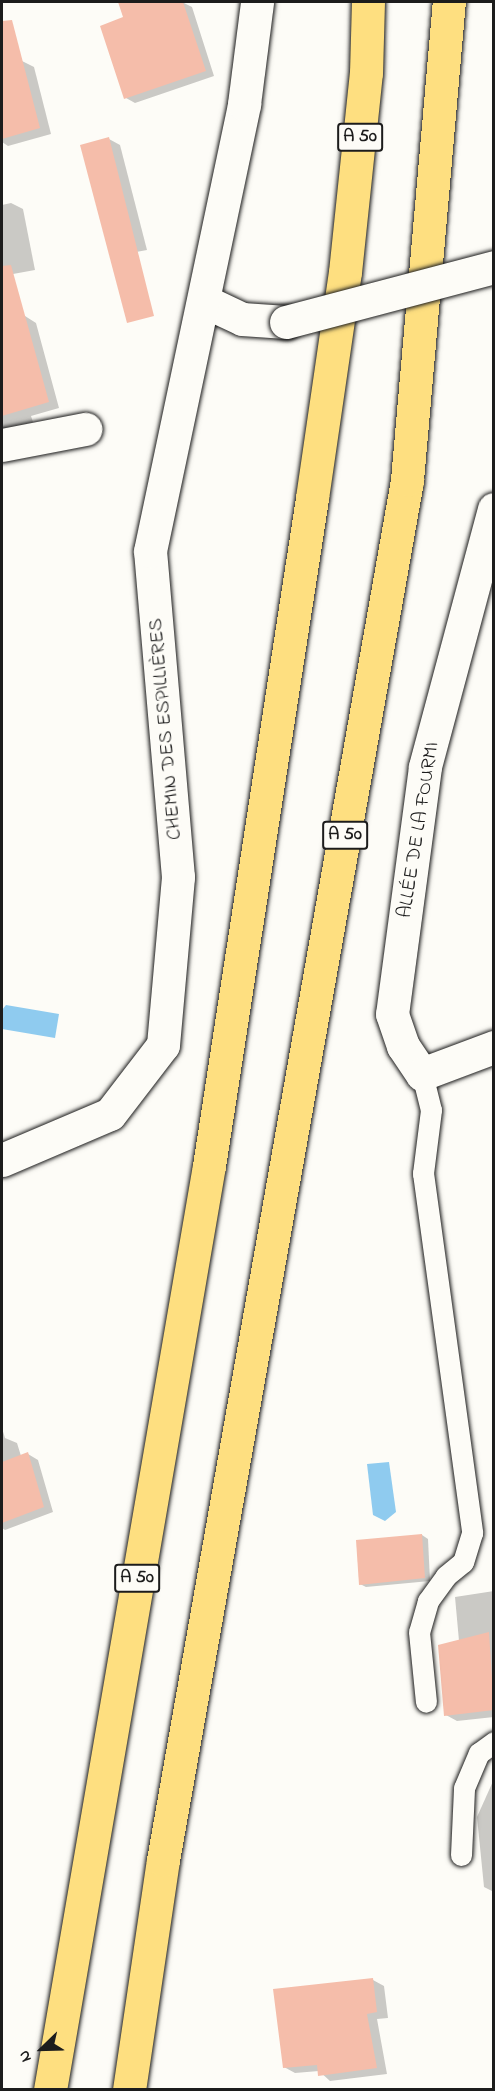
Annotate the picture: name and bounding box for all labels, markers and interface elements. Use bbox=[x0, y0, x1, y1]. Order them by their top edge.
road number: A 50 bbox=[336, 122, 384, 152]
street label: CHEMIN DES ESPILLIÈRES bbox=[144, 617, 188, 841]
street label: ALLÉE DE LA FOURMI bbox=[393, 740, 445, 920]
road number: A 50 bbox=[321, 820, 369, 850]
road number: A 50 bbox=[113, 1563, 161, 1593]
north arrow bbox=[12, 2019, 72, 2079]
text: N bbox=[12, 2046, 39, 2066]

